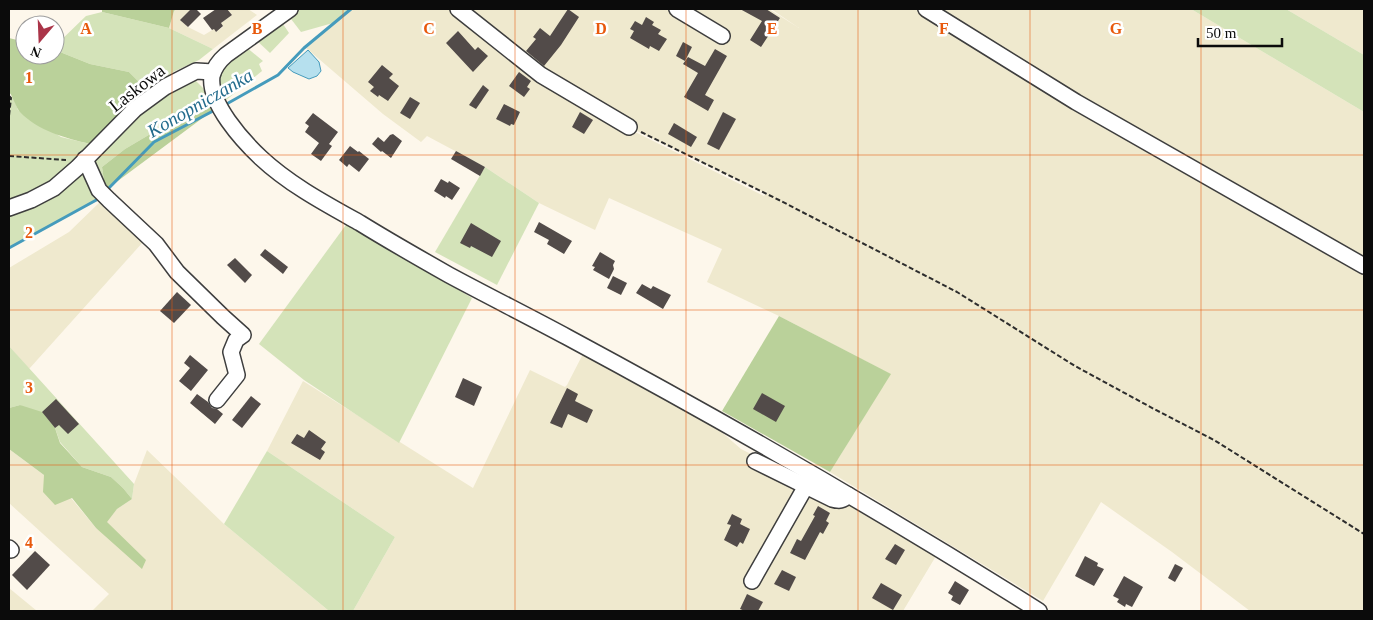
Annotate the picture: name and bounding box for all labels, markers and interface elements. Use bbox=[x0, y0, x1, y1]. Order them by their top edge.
north arrow bbox=[15, 15, 65, 65]
scale bar bbox=[1198, 15, 1282, 47]
text: A bbox=[80, 20, 92, 37]
text: B bbox=[252, 20, 263, 37]
text: C bbox=[423, 20, 435, 37]
text: D bbox=[595, 20, 607, 37]
text: E bbox=[767, 20, 777, 37]
text: F bbox=[939, 20, 949, 37]
text: G bbox=[1110, 20, 1123, 37]
text: 50 m bbox=[1206, 25, 1237, 41]
text: N bbox=[29, 43, 43, 61]
street label: Laskowa bbox=[105, 60, 169, 116]
water label: Konopniczanka bbox=[143, 64, 256, 142]
text: 1 bbox=[25, 69, 33, 86]
text: 2 bbox=[25, 224, 33, 241]
text: 3 bbox=[25, 379, 33, 396]
text: 4 bbox=[25, 534, 33, 551]

